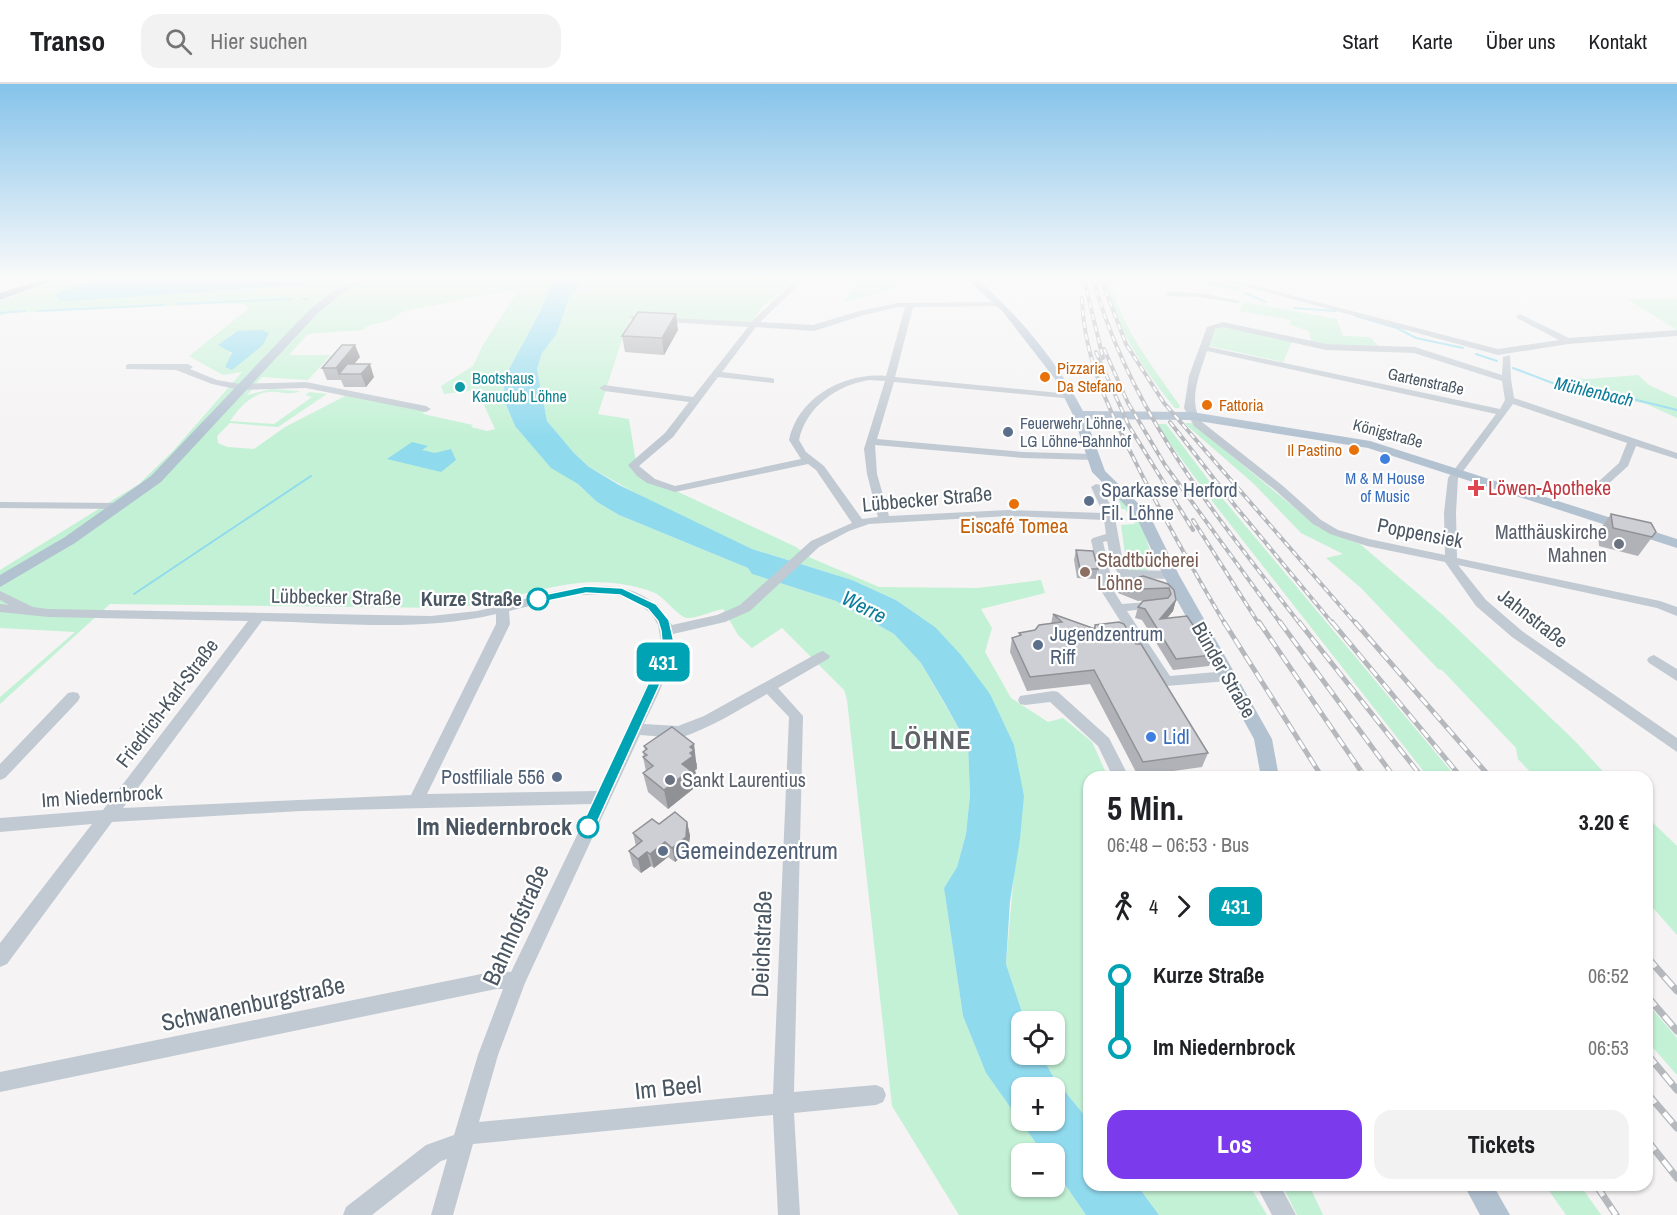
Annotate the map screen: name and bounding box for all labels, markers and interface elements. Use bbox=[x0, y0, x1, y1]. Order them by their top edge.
search box bbox=[141, 14, 561, 68]
text: Transo bbox=[30, 22, 105, 60]
icon: search bbox=[162, 25, 195, 58]
text: Hier suchen bbox=[210, 26, 308, 56]
text: Start bbox=[1342, 27, 1379, 56]
text: Karte bbox=[1412, 27, 1453, 56]
text: Über uns bbox=[1486, 27, 1556, 56]
text: Kontakt bbox=[1589, 27, 1647, 56]
place label: Pizzaria Da Stefano bbox=[1057, 357, 1123, 397]
street label: Gartenstraße bbox=[1386, 362, 1466, 400]
place label: Bootshaus Kanuclub Löhne bbox=[472, 367, 567, 407]
marker: Pizzaria Da Stefano bbox=[1038, 370, 1052, 384]
water label: Mühlenbach bbox=[1552, 370, 1636, 413]
marker: Bootshaus Kanuclub Löhne bbox=[453, 380, 467, 394]
place label: Fattoria bbox=[1219, 394, 1264, 416]
marker: Fattoria bbox=[1200, 398, 1214, 412]
place label: Feuerwehr Löhne, LG Löhne-Bahnhof bbox=[1020, 412, 1131, 452]
street label: Königstraße bbox=[1351, 413, 1425, 453]
marker: Feuerwehr Löhne, LG Löhne-Bahnhof bbox=[1001, 425, 1015, 439]
place label: Il Pastino bbox=[1287, 439, 1342, 461]
marker: Il Pastino bbox=[1347, 443, 1361, 457]
marker: M & M House of Music bbox=[1378, 452, 1392, 466]
place label: M & M House of Music bbox=[1345, 467, 1425, 507]
place label: Löwen-Apotheke bbox=[1488, 474, 1611, 501]
place label: Sparkasse Herford Fil. Löhne bbox=[1101, 476, 1238, 526]
street label: Lübbecker Straße bbox=[861, 479, 993, 518]
marker: Löwen-Apotheke bbox=[1469, 481, 1483, 495]
marker: Sparkasse Herford Fil. Löhne bbox=[1082, 494, 1096, 508]
marker: Eiscafé Tomea bbox=[1007, 497, 1021, 511]
street label: Poppensiek bbox=[1375, 511, 1466, 554]
place label: Eiscafé Tomea bbox=[960, 512, 1068, 539]
place label: Matthäuskirche Mahnen bbox=[1495, 518, 1607, 568]
marker: Matthäuskirche Mahnen bbox=[1612, 537, 1626, 551]
place label: Stadtbücherei Löhne bbox=[1097, 546, 1199, 596]
marker: Stadtbücherei Löhne bbox=[1078, 565, 1092, 579]
street label: Lübbecker Straße bbox=[271, 582, 401, 611]
street label: Jahnstraße bbox=[1493, 582, 1574, 654]
water label: Werre bbox=[837, 583, 892, 630]
place label: Kurze Straße bbox=[421, 585, 522, 612]
marker: Kurze Straße bbox=[527, 588, 549, 610]
street label: Bünder Straße bbox=[1186, 617, 1263, 723]
place label: Jugendzentrum Riff bbox=[1050, 620, 1163, 670]
street label: Friedrich-Karl-Straße bbox=[109, 633, 224, 773]
marker: Jugendzentrum Riff bbox=[1031, 638, 1045, 652]
line badge: 431 bbox=[628, 642, 698, 682]
text: 431 bbox=[649, 648, 677, 677]
district label: LÖHNE bbox=[890, 722, 972, 757]
place label: Lidl bbox=[1163, 723, 1189, 750]
marker: Lidl bbox=[1144, 730, 1158, 744]
place label: Postfiliale 556 bbox=[441, 763, 545, 790]
place label: Sankt Laurentius bbox=[682, 766, 806, 793]
marker: Postfiliale 556 bbox=[550, 770, 564, 784]
marker: Sankt Laurentius bbox=[663, 773, 677, 787]
street label: Im Niedernbrock bbox=[41, 778, 164, 813]
text: 5 Min. bbox=[1107, 786, 1184, 830]
text: 3.20 € bbox=[1579, 807, 1629, 837]
place label: Im Niedernbrock bbox=[417, 810, 572, 842]
marker: Im Niedernbrock bbox=[577, 816, 599, 838]
text: 06:48 – 06:53 · Bus bbox=[1107, 831, 1249, 858]
place label: Gemeindezentrum bbox=[675, 834, 838, 866]
marker: Gemeindezentrum bbox=[656, 844, 670, 858]
street label: Bahnhofstraße bbox=[474, 859, 556, 990]
street label: Deichstraße bbox=[743, 890, 779, 998]
icon: walk bbox=[1107, 890, 1140, 923]
icon: forward bbox=[1167, 890, 1200, 923]
text: 431 bbox=[1221, 892, 1250, 921]
text: 4 bbox=[1149, 893, 1158, 920]
text: Kurze Straße bbox=[1153, 960, 1264, 990]
text: 06:52 bbox=[1588, 962, 1629, 989]
street label: Schwanenburgstraße bbox=[158, 968, 348, 1038]
map controls bbox=[1011, 1011, 1065, 1197]
button: locate bbox=[1011, 1011, 1065, 1065]
text: Im Niedernbrock bbox=[1153, 1032, 1295, 1062]
text: 06:53 bbox=[1588, 1034, 1629, 1061]
street label: Im Beel bbox=[633, 1068, 703, 1106]
button: + bbox=[1011, 1077, 1065, 1131]
button: Los bbox=[1107, 1110, 1362, 1179]
button: Tickets bbox=[1374, 1110, 1629, 1179]
button: − bbox=[1011, 1143, 1065, 1197]

